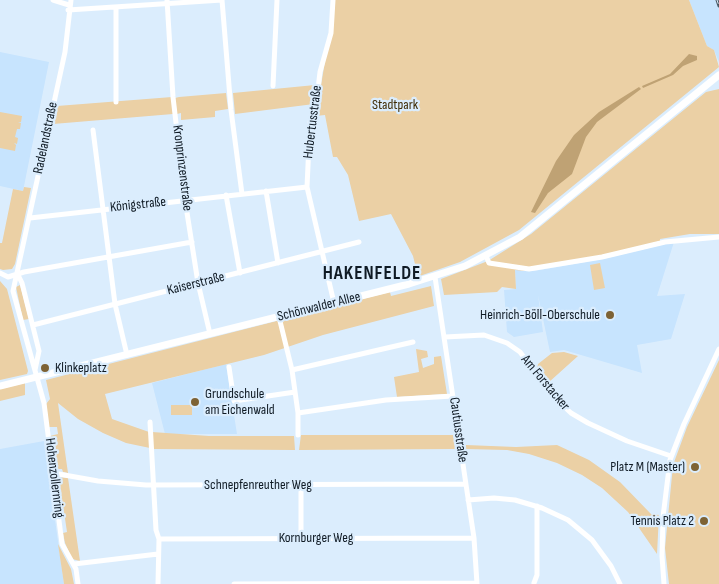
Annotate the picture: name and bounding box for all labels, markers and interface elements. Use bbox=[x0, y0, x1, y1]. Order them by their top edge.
street label: Hubertusstraße bbox=[300, 84, 326, 160]
park label: Stadtpark bbox=[372, 97, 418, 113]
street label: Radelandstraße bbox=[30, 101, 62, 175]
street label: Kronprinzenstraße bbox=[168, 124, 196, 212]
street label: Königstraße bbox=[109, 194, 167, 216]
district label: HAKENFELDE bbox=[321, 263, 423, 285]
street label: Kaiserstraße bbox=[165, 269, 227, 299]
street label: Schönwalder Allee bbox=[276, 289, 362, 325]
place label: Heinrich-Böll-Oberschule bbox=[480, 307, 600, 323]
marker: Heinrich-Böll-Oberschule bbox=[604, 309, 616, 321]
street label: Am Forstacker bbox=[517, 352, 573, 414]
place label: Klinkeplatz bbox=[55, 360, 107, 376]
marker: Klinkeplatz bbox=[39, 362, 51, 374]
place label: Grundschule am Eichenwald bbox=[205, 386, 275, 418]
marker: Grundschule am Eichenwald bbox=[189, 396, 201, 408]
street label: Cautiusstraße bbox=[445, 396, 471, 464]
street label: Hohenzollernring bbox=[41, 437, 67, 519]
place label: Platz M (Master) bbox=[610, 459, 685, 475]
marker: Platz M (Master) bbox=[689, 461, 701, 473]
street label: Schnepfenreuther Weg bbox=[204, 477, 312, 493]
place label: Tennis Platz 2 bbox=[630, 513, 694, 529]
marker: Tennis Platz 2 bbox=[698, 515, 710, 527]
street label: Kornburger Weg bbox=[279, 530, 353, 546]

